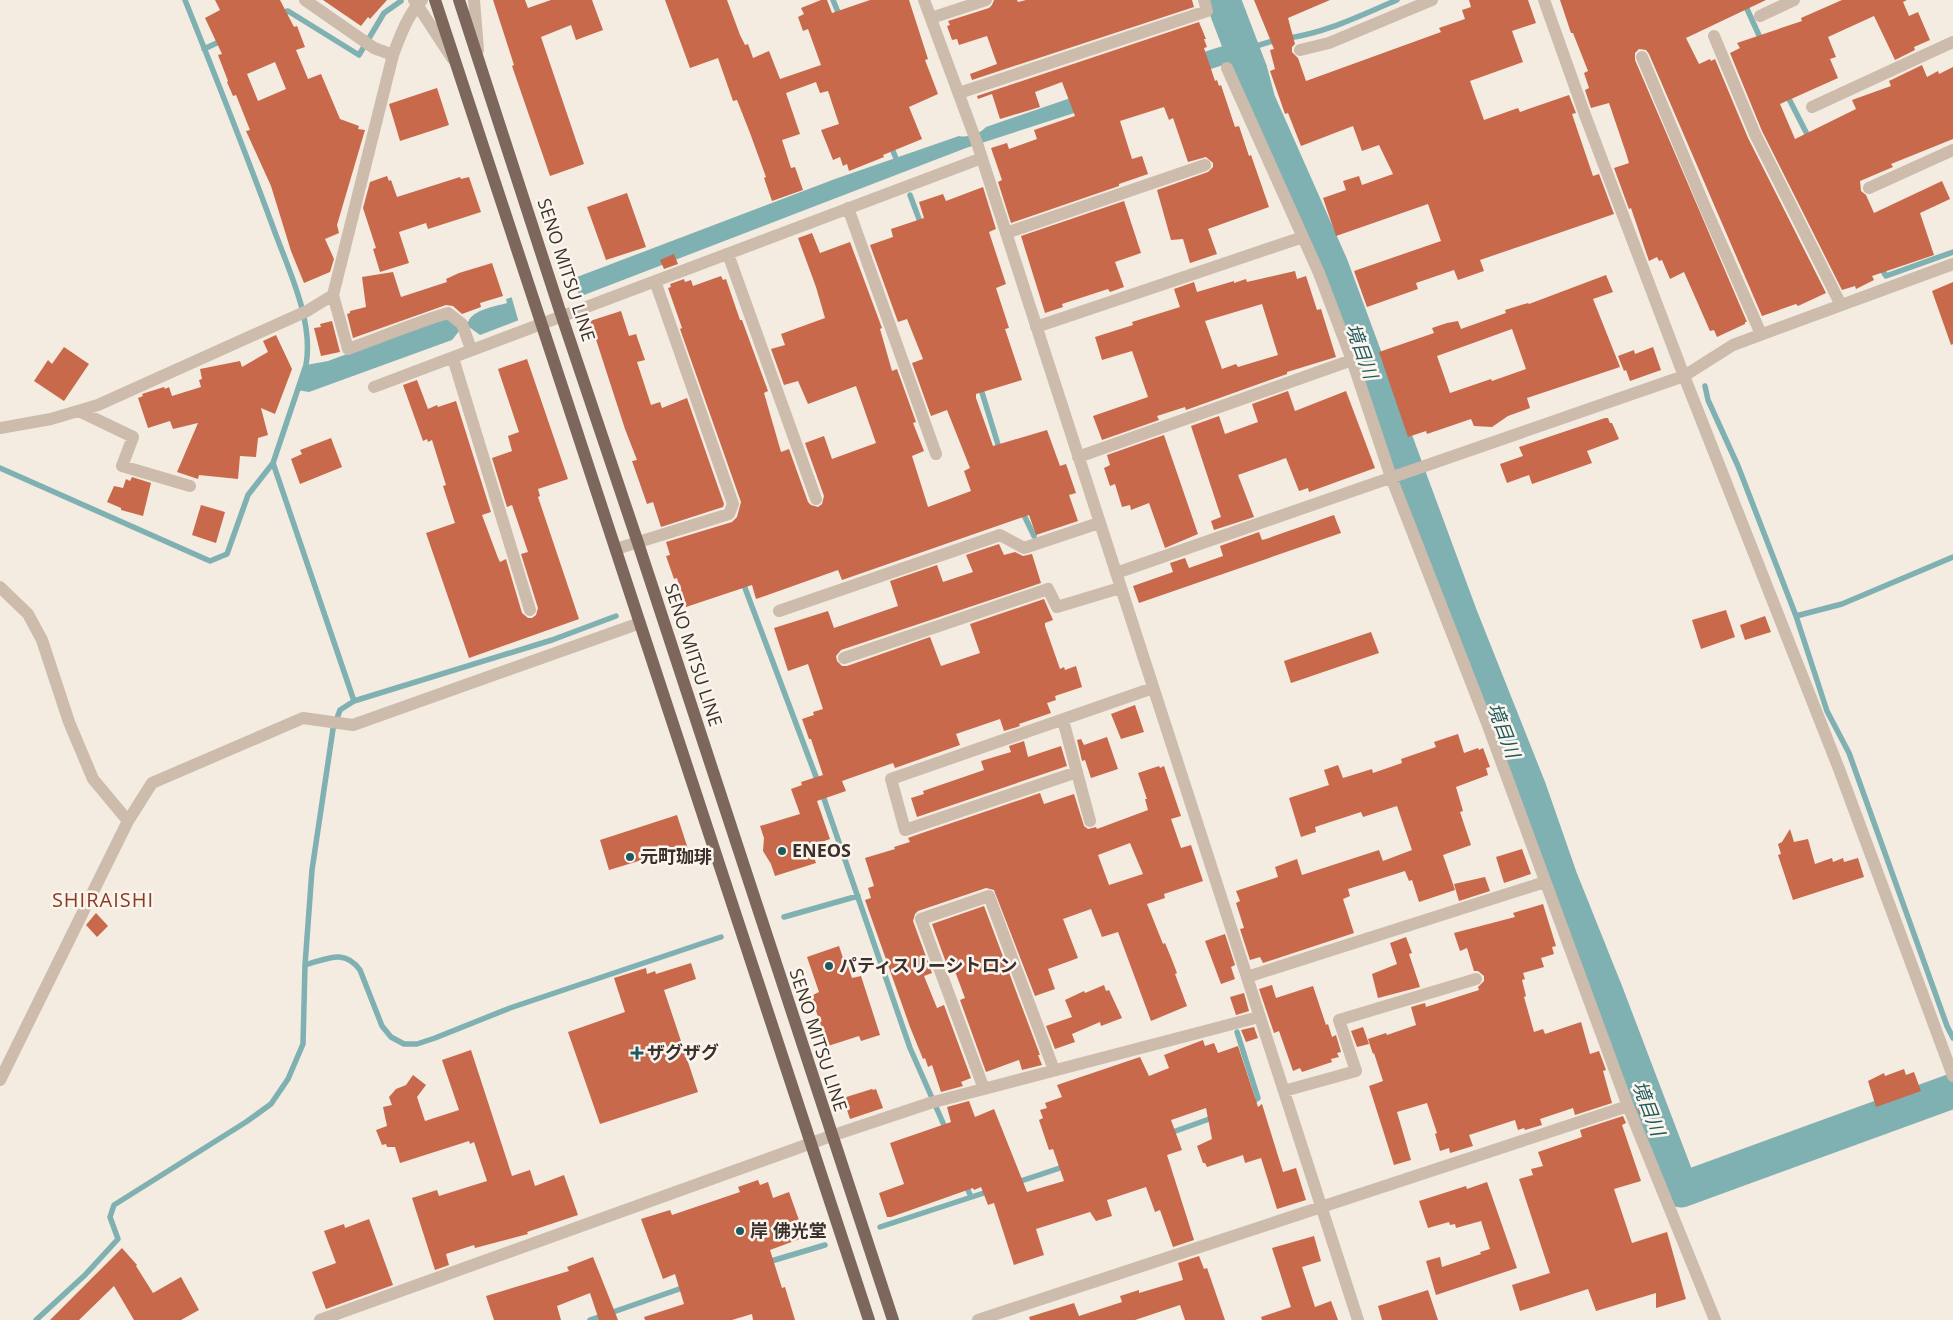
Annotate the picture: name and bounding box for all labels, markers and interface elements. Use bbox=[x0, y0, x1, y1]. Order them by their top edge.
street label: SENO MITSU LINE bbox=[533, 195, 601, 344]
water label: 境目川 bbox=[1340, 320, 1385, 384]
street label: SENO MITSU LINE bbox=[660, 580, 728, 729]
water label: 境目川 bbox=[1482, 699, 1527, 763]
place label: ENEOS bbox=[792, 838, 851, 862]
place label: 元町珈琲 bbox=[640, 844, 712, 868]
marker: ENEOS bbox=[776, 845, 788, 857]
marker: 元町珈琲 bbox=[624, 851, 636, 863]
district label: SHIRAISHI bbox=[52, 886, 154, 913]
place label: パティスリーシトロン bbox=[839, 953, 1018, 977]
marker: パティスリーシトロン bbox=[823, 960, 835, 972]
street label: SENO MITSU LINE bbox=[785, 965, 853, 1114]
place label: ザグザグ bbox=[647, 1040, 719, 1064]
marker: ザグザグ bbox=[631, 1047, 643, 1059]
water label: 境目川 bbox=[1627, 1077, 1672, 1141]
place label: 岸 佛光堂 bbox=[750, 1218, 827, 1242]
marker: 岸 佛光堂 bbox=[734, 1225, 746, 1237]

